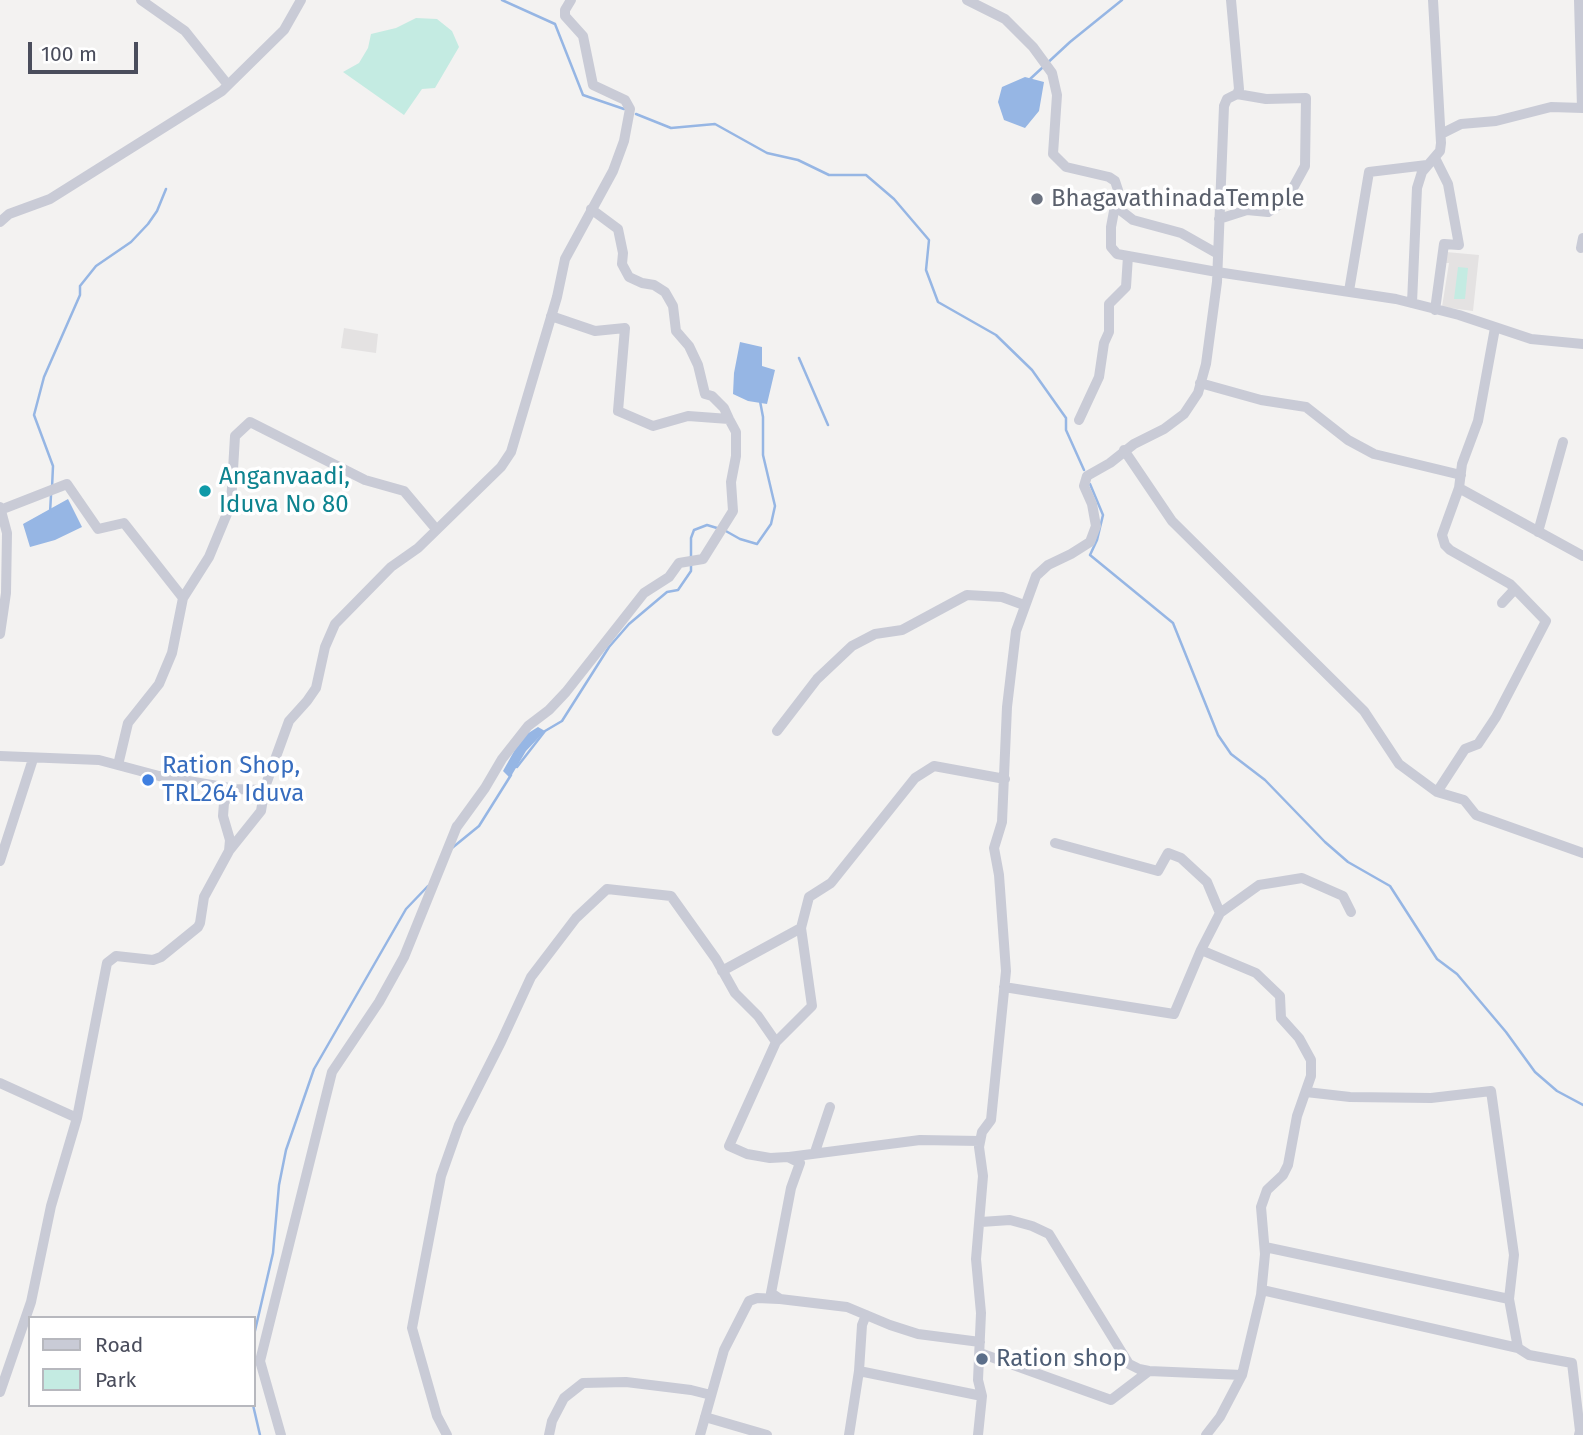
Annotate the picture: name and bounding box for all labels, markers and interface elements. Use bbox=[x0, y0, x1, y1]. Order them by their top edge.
scale bar bbox=[32, 28, 142, 72]
text: 100 m bbox=[41, 41, 97, 67]
place label: BhagavathinadaTemple bbox=[1051, 185, 1305, 213]
marker: BhagavathinadaTemple bbox=[1029, 191, 1045, 207]
place label: Anganvaadi, Iduva No 80 bbox=[219, 463, 350, 519]
marker: Anganvaadi, Iduva No 80 bbox=[197, 483, 213, 499]
place label: Ration Shop, TRL264 Iduva bbox=[162, 752, 304, 808]
marker: Ration Shop, TRL264 Iduva bbox=[140, 772, 156, 788]
legend bbox=[28, 1316, 256, 1407]
text: Road bbox=[95, 1332, 143, 1358]
place label: Ration shop bbox=[996, 1345, 1127, 1373]
marker: Ration shop bbox=[974, 1351, 990, 1367]
text: Park bbox=[95, 1367, 136, 1393]

